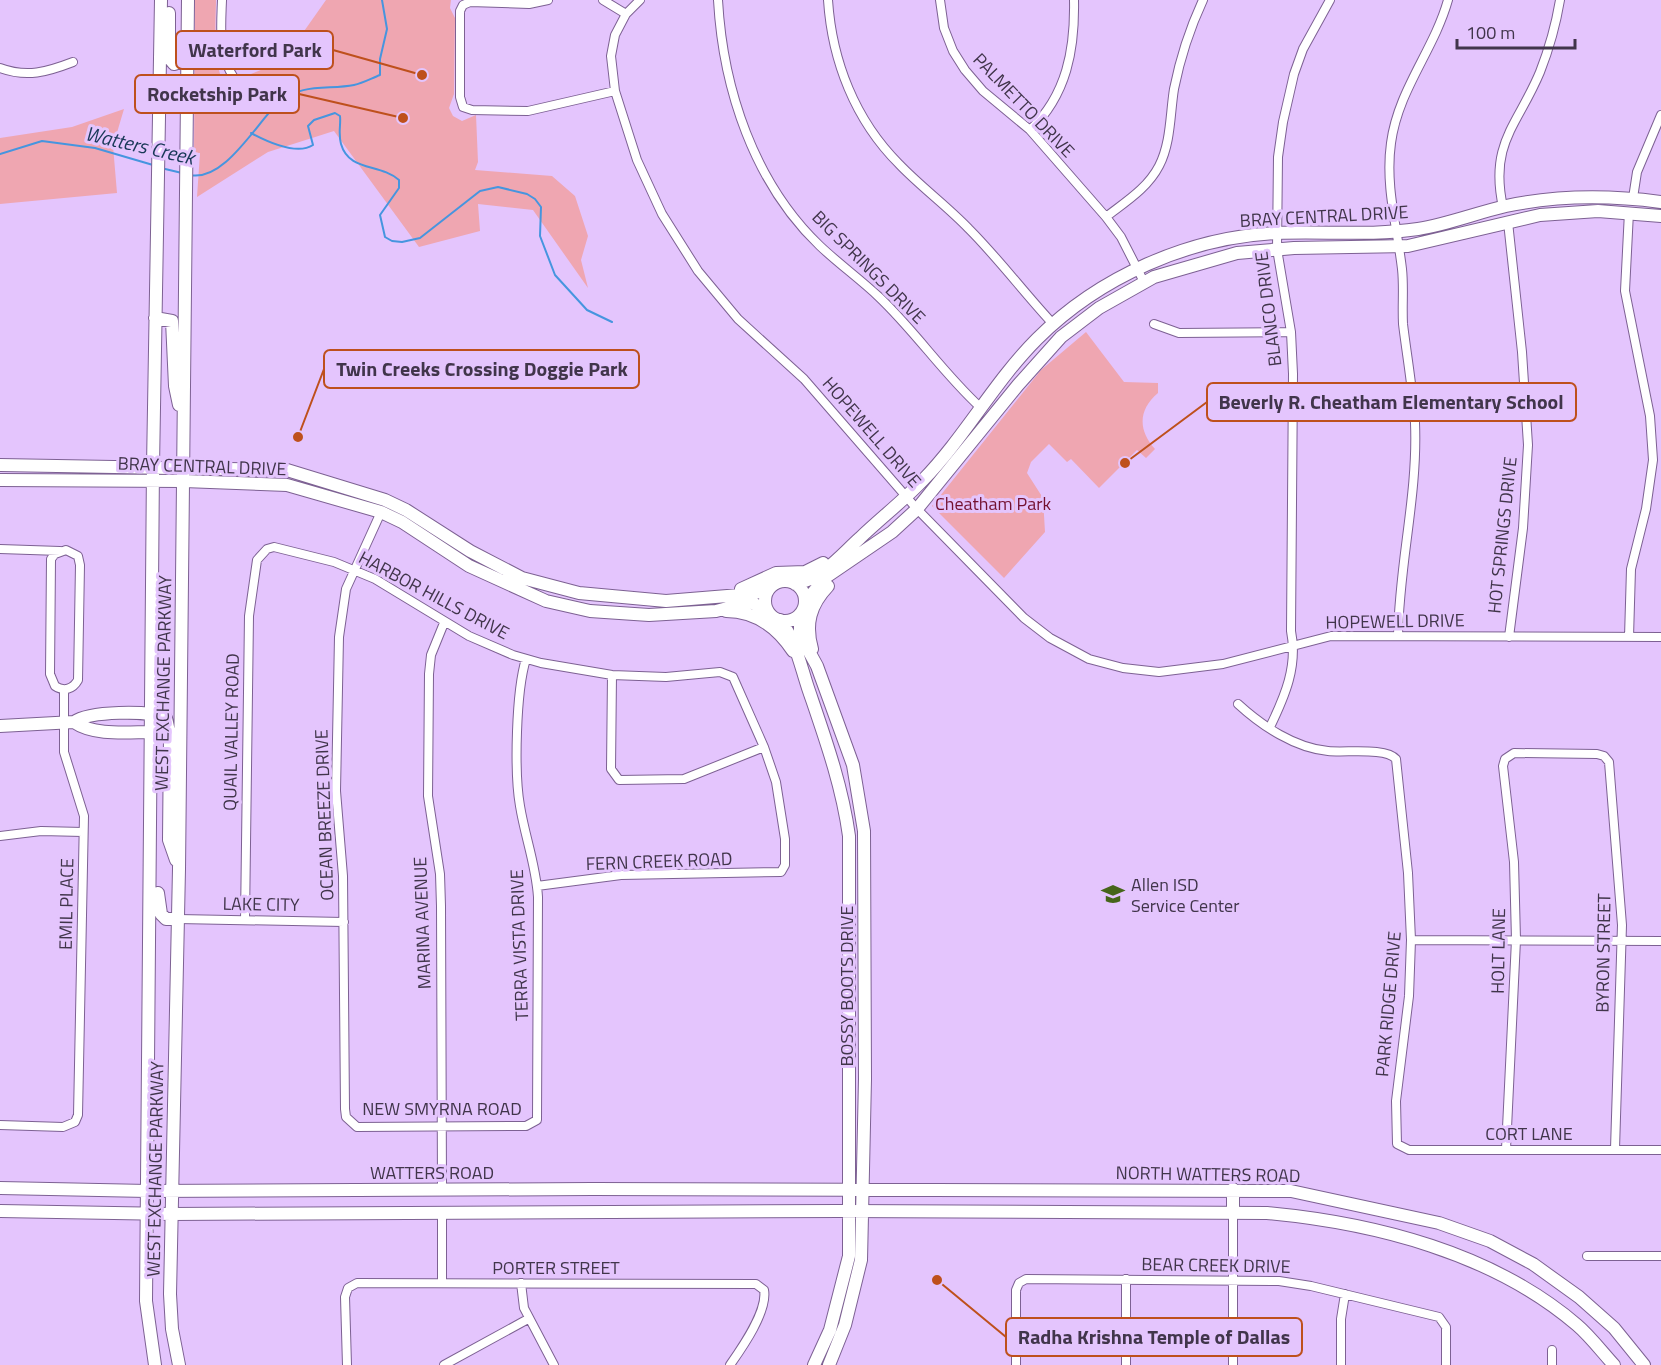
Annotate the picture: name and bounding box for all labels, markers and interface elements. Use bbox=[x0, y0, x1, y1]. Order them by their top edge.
scale bar bbox=[1457, 12, 1576, 50]
text: 100 m bbox=[1466, 19, 1515, 46]
callout: Waterford Park bbox=[176, 31, 333, 69]
text: Waterford Park bbox=[188, 34, 322, 65]
street label: PALMETTO DRIVE bbox=[967, 47, 1081, 164]
callout: Rocketship Park bbox=[135, 75, 299, 113]
text: Rocketship Park bbox=[147, 78, 288, 109]
water label: Watters Creek bbox=[82, 117, 200, 173]
street label: BRAY CENTRAL DRIVE bbox=[1239, 198, 1409, 234]
street label: BIG SPRINGS DRIVE bbox=[806, 204, 932, 330]
street label: BLANCO DRIVE bbox=[1248, 250, 1288, 368]
callout: Twin Creeks Crossing Doggie Park bbox=[324, 350, 639, 388]
text: Twin Creeks Crossing Doggie Park bbox=[336, 353, 629, 384]
street label: HOPEWELL DRIVE bbox=[816, 371, 928, 493]
callout: Beverly R. Cheatham Elementary School bbox=[1207, 383, 1576, 421]
text: Beverly R. Cheatham Elementary School bbox=[1218, 386, 1564, 417]
street label: BRAY CENTRAL DRIVE bbox=[117, 450, 287, 482]
street label: HOT SPRINGS DRIVE bbox=[1480, 455, 1524, 615]
park label: Cheatham Park bbox=[935, 490, 1051, 517]
street label: HARBOR HILLS DRIVE bbox=[354, 544, 514, 646]
street label: WEST EXCHANGE PARKWAY bbox=[148, 575, 178, 791]
street label: HOPEWELL DRIVE bbox=[1325, 606, 1465, 636]
street label: QUAIL VALLEY ROAD bbox=[216, 653, 246, 811]
street label: OCEAN BREEZE DRIVE bbox=[308, 729, 340, 901]
street label: FERN CREEK ROAD bbox=[585, 845, 733, 877]
street label: MARINA AVENUE bbox=[406, 856, 438, 990]
street label: EMIL PLACE bbox=[52, 858, 80, 950]
street label: TERRA VISTA DRIVE bbox=[503, 869, 535, 1021]
place label: Allen ISD Service Center bbox=[1131, 871, 1239, 919]
school or university icon: Allen ISD Service Center bbox=[1100, 881, 1126, 907]
street label: LAKE CITY bbox=[222, 890, 300, 918]
street label: BYRON STREET bbox=[1588, 893, 1618, 1013]
street label: BOSSY BOOTS DRIVE bbox=[833, 905, 860, 1067]
street label: HOLT LANE bbox=[1484, 908, 1512, 994]
street label: PARK RIDGE DRIVE bbox=[1368, 930, 1408, 1078]
street label: WEST EXCHANGE PARKWAY bbox=[140, 1061, 170, 1277]
street label: NEW SMYRNA ROAD bbox=[362, 1095, 522, 1122]
street label: CORT LANE bbox=[1485, 1120, 1573, 1147]
street label: WATTERS ROAD bbox=[370, 1159, 494, 1186]
street label: NORTH WATTERS ROAD bbox=[1115, 1159, 1301, 1189]
street label: BEAR CREEK DRIVE bbox=[1141, 1250, 1291, 1280]
street label: PORTER STREET bbox=[492, 1254, 620, 1281]
callout: Radha Krishna Temple of Dallas bbox=[1006, 1318, 1302, 1356]
text: Radha Krishna Temple of Dallas bbox=[1018, 1321, 1290, 1352]

